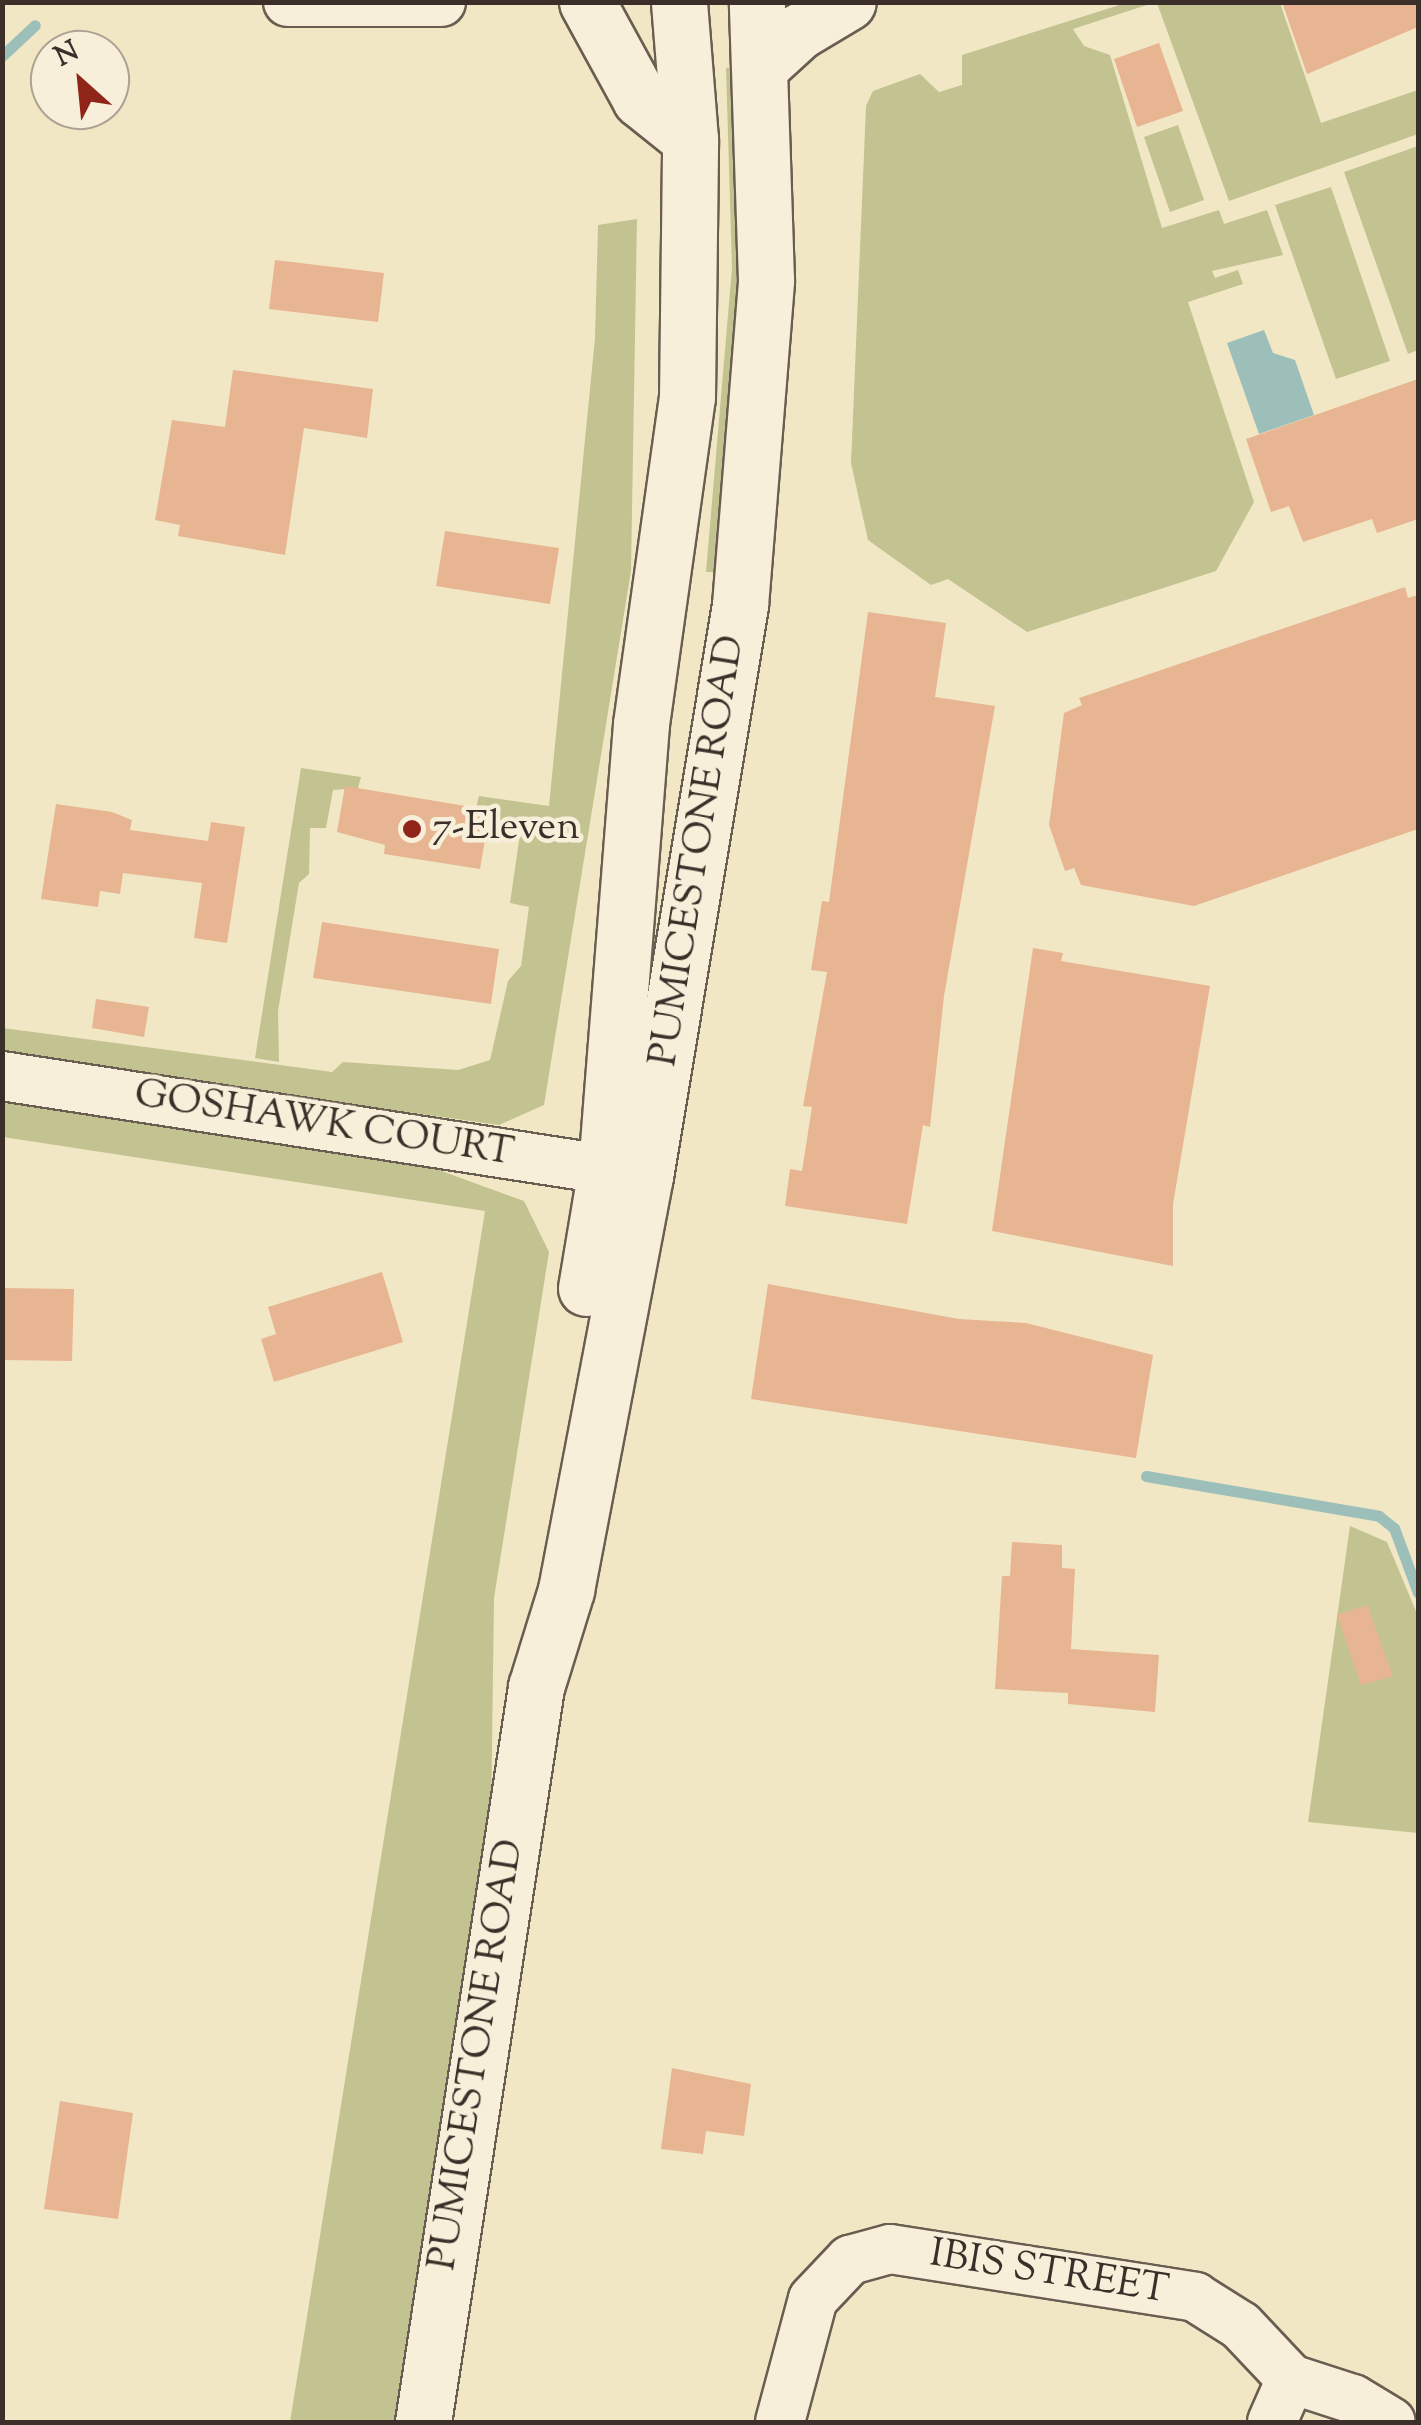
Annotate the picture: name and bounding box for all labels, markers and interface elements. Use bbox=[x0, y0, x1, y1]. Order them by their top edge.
north arrow bbox=[30, 30, 130, 130]
text: N bbox=[48, 32, 86, 78]
street label: PUMICESTONE ROAD bbox=[641, 632, 757, 1070]
place label: 7-Eleven bbox=[432, 805, 580, 853]
marker: 7-Eleven bbox=[401, 818, 423, 840]
street label: GOSHAWK COURT bbox=[131, 1071, 517, 1179]
street label: PUMICESTONE ROAD bbox=[420, 1836, 536, 2274]
street label: IBIS STREET bbox=[926, 2231, 1172, 2317]

